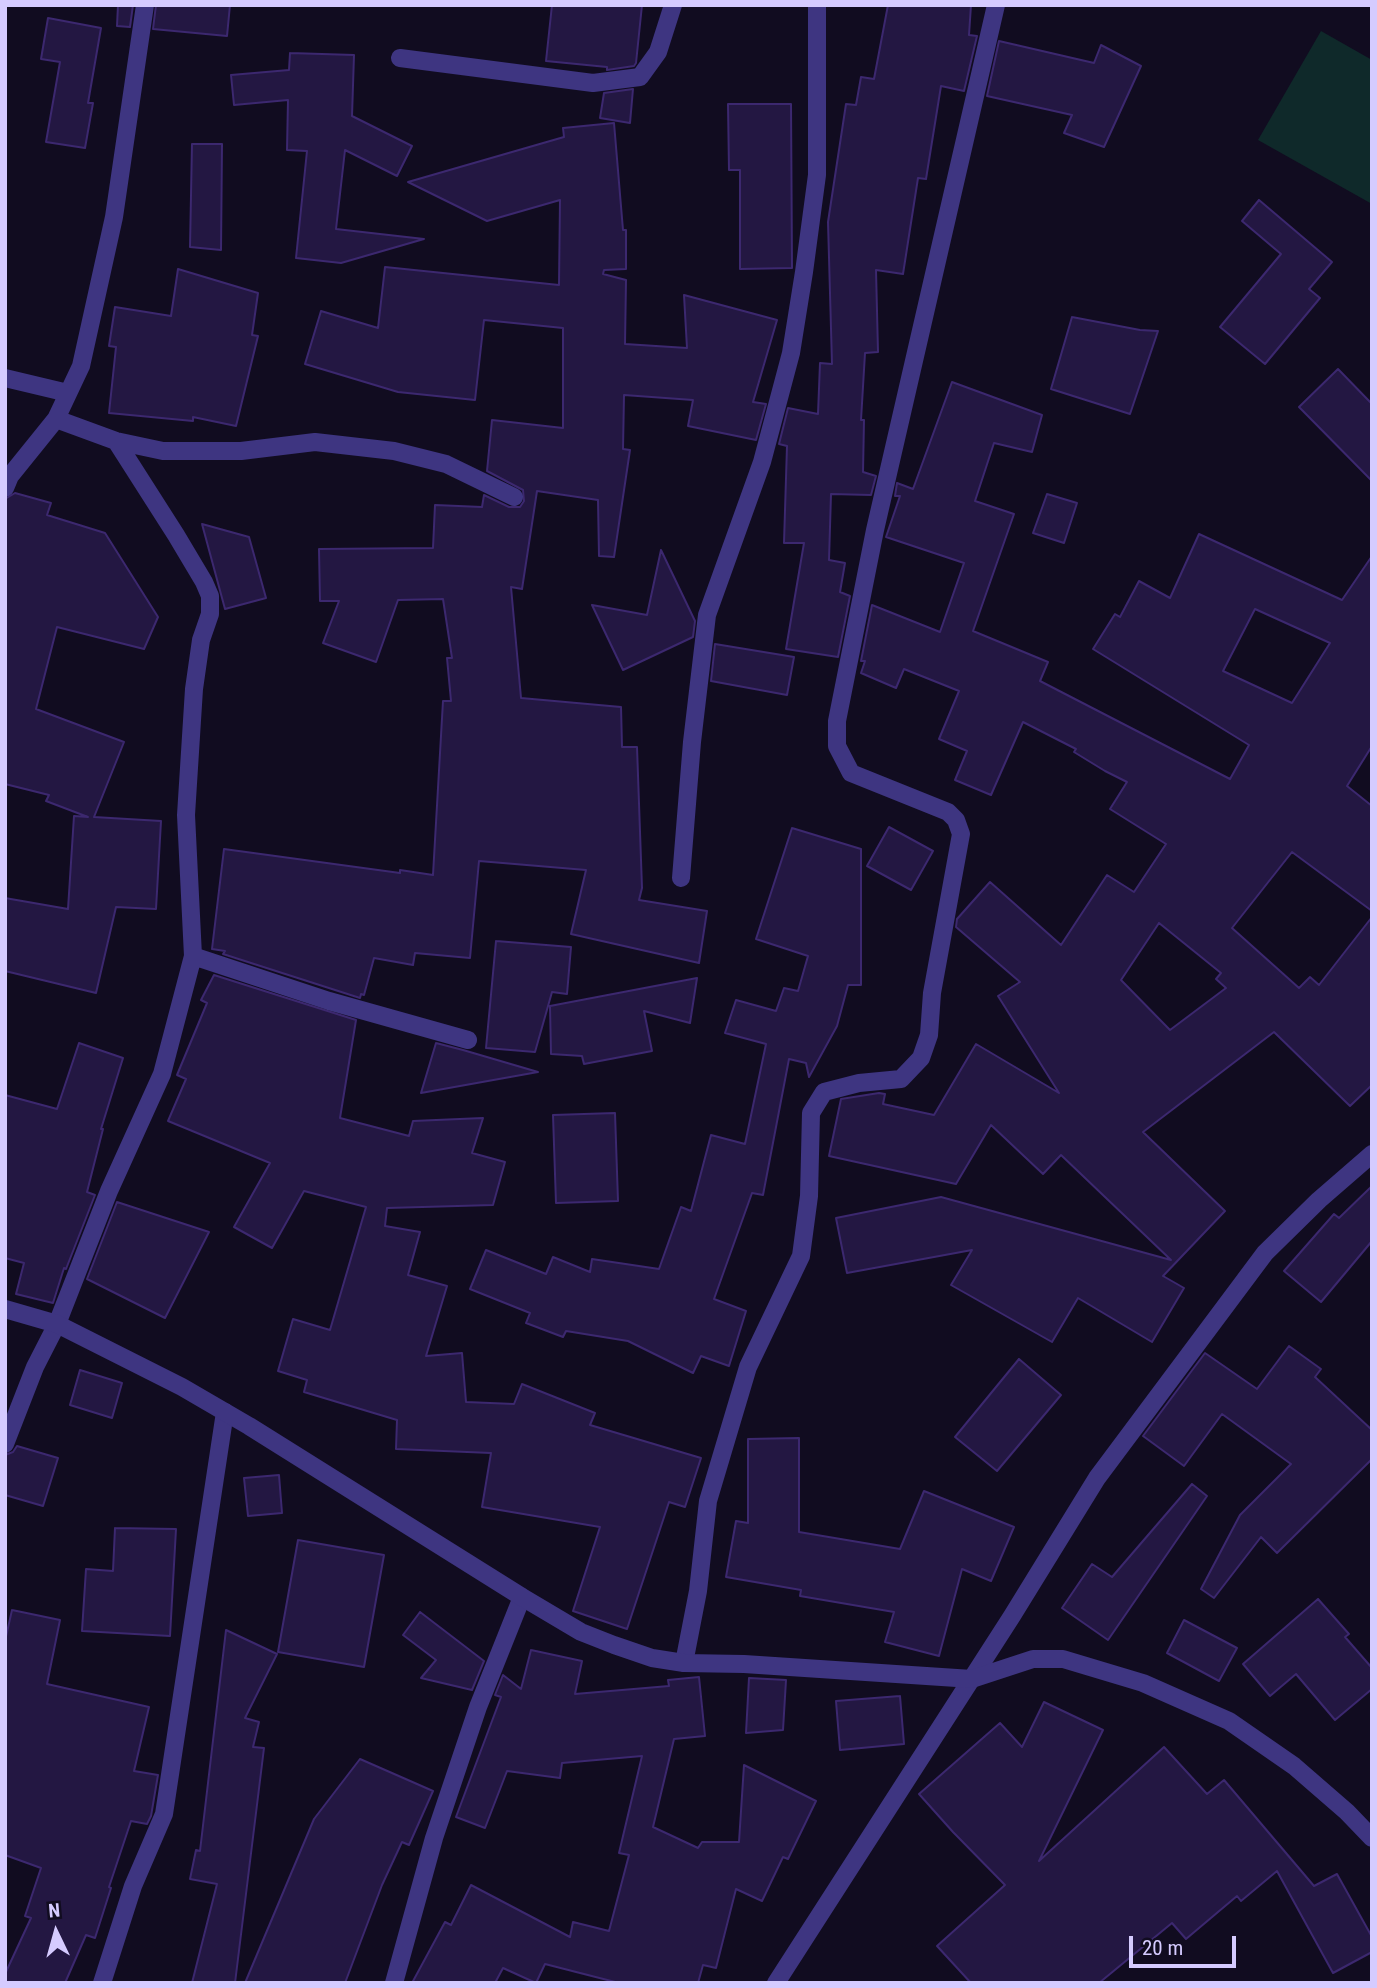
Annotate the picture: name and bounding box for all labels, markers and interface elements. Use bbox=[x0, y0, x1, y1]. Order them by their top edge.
north arrow bbox=[21, 1897, 91, 1967]
text: N bbox=[47, 1899, 61, 1923]
scale bar bbox=[1132, 1922, 1239, 1966]
text: 20 m bbox=[1142, 1936, 1183, 1960]

